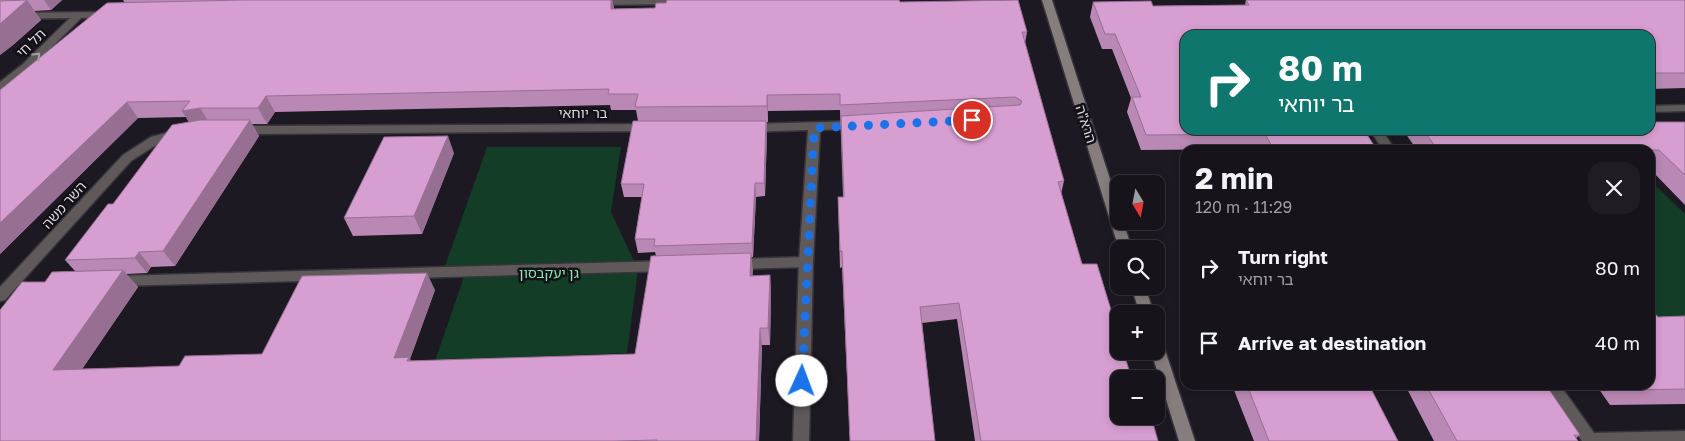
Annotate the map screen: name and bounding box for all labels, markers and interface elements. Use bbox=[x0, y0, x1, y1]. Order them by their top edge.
street label: תל חי bbox=[13, 25, 49, 60]
text: 80 m bbox=[1278, 47, 1363, 89]
icon: right bbox=[1195, 50, 1260, 115]
one-way arrow bbox=[31, 53, 40, 62]
text: בר יוחאי bbox=[1278, 90, 1355, 117]
pin bbox=[951, 99, 993, 141]
street label: הרא"ה bbox=[1072, 103, 1101, 145]
street label: בר יוחאי bbox=[559, 104, 607, 121]
icon: arrive bbox=[958, 106, 986, 134]
text: 2 min bbox=[1195, 160, 1273, 196]
button: close bbox=[1588, 162, 1640, 214]
north arrow bbox=[1110, 175, 1165, 230]
map controls bbox=[1110, 175, 1165, 425]
street label: השר משה bbox=[38, 177, 89, 232]
text: 120 m · 11:29 bbox=[1195, 197, 1292, 217]
button: search bbox=[1110, 240, 1165, 295]
text: Turn right bbox=[1238, 245, 1328, 268]
icon: right bbox=[1195, 254, 1223, 282]
text: 80 m bbox=[1595, 256, 1640, 279]
park label: גן יעקבסון bbox=[519, 264, 579, 281]
text: בר יוחאי bbox=[1238, 269, 1294, 289]
button: + bbox=[1110, 305, 1165, 360]
icon: arrive bbox=[1195, 329, 1223, 357]
text: Arrive at destination bbox=[1238, 331, 1426, 354]
text: 40 m bbox=[1595, 331, 1640, 354]
position arrow bbox=[775, 354, 827, 406]
button: − bbox=[1110, 370, 1165, 425]

